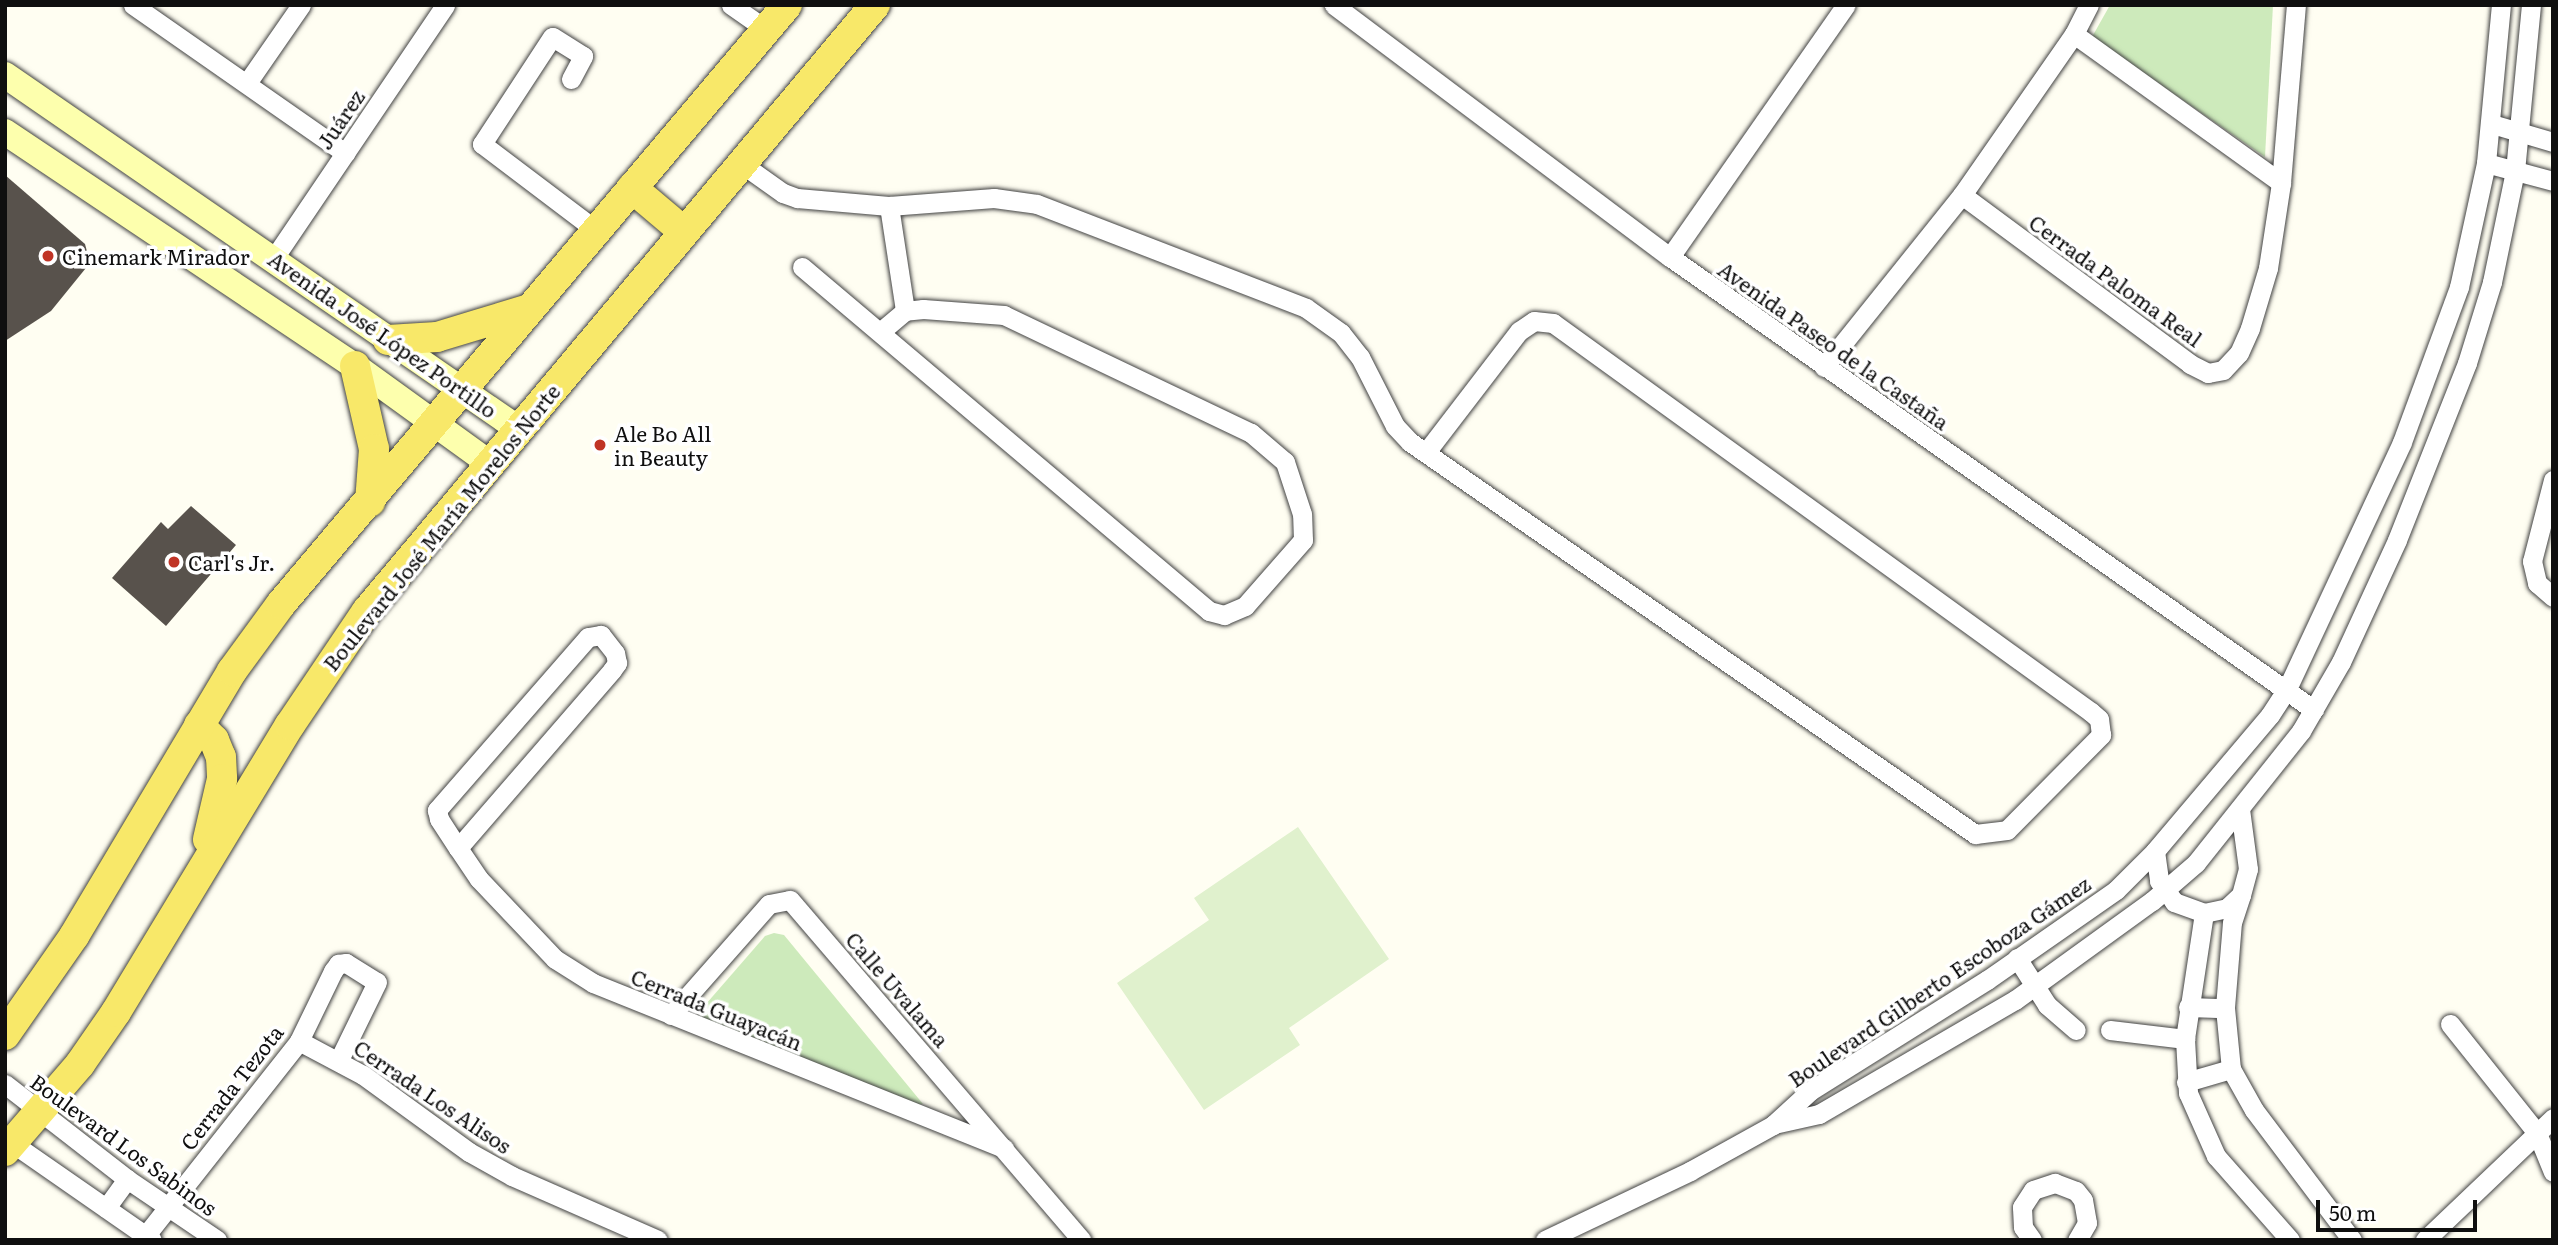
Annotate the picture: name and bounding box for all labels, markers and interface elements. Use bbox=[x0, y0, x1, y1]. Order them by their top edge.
street label: Juárez bbox=[311, 85, 369, 153]
street label: Cerrada Paloma Real bbox=[2025, 209, 2207, 351]
place label: Cinemark Mirador bbox=[62, 243, 250, 269]
street label: Avenida José López Portillo bbox=[264, 245, 502, 423]
marker: Cinemark Mirador bbox=[40, 248, 56, 264]
street label: Avenida Paseo de la Castaña bbox=[1714, 256, 1954, 434]
street label: Boulevard José María Morelos Norte bbox=[317, 378, 565, 676]
place label: Ale Bo All in Beauty bbox=[614, 420, 711, 470]
marker: Ale Bo All in Beauty bbox=[592, 437, 608, 453]
place label: Carl's Jr. bbox=[188, 549, 275, 575]
marker: Carl's Jr. bbox=[166, 554, 182, 570]
street label: Boulevard Gilberto Escoboza Gámez bbox=[1783, 870, 2095, 1092]
street label: Calle Uvalama bbox=[841, 926, 955, 1052]
street label: Cerrada Guayacán bbox=[628, 963, 806, 1055]
street label: Cerrada Tezota bbox=[174, 1020, 288, 1154]
street label: Cerrada Los Alisos bbox=[350, 1034, 516, 1158]
street label: Boulevard Los Sabinos bbox=[26, 1068, 222, 1220]
scale bar bbox=[2320, 1186, 2481, 1230]
text: 50 m bbox=[2329, 1196, 2376, 1227]

